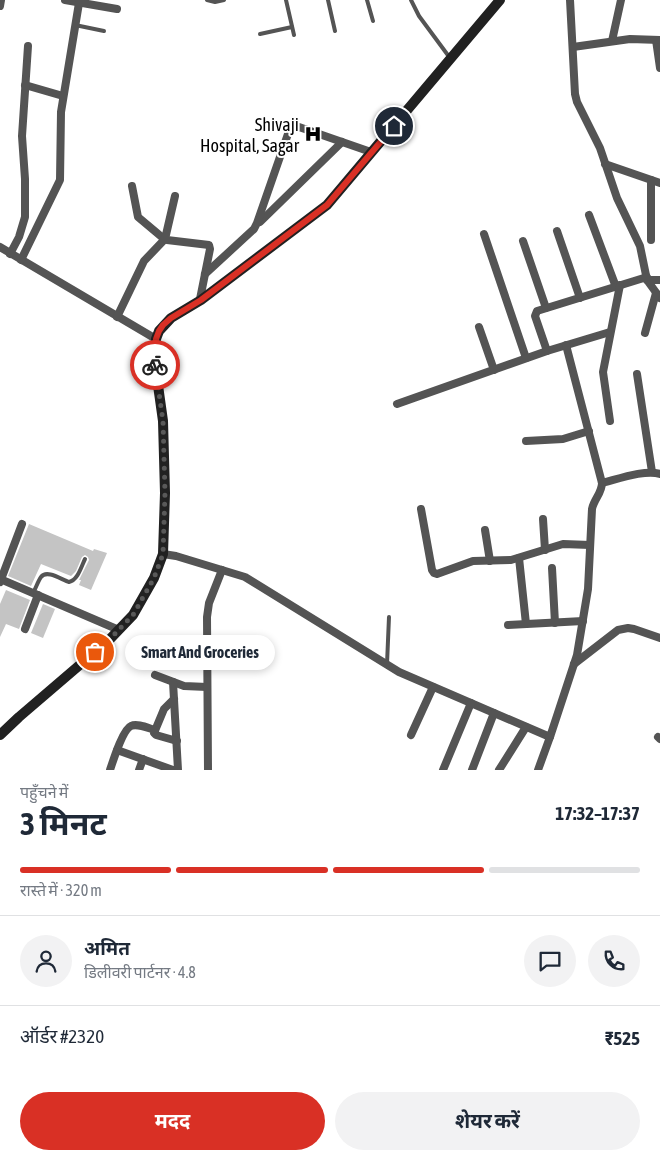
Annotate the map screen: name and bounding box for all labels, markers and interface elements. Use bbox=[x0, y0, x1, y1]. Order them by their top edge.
pin bbox=[373, 105, 415, 147]
icon: home bbox=[380, 112, 408, 140]
place label: Shivaji Hospital, Sagar bbox=[200, 114, 300, 156]
hospital icon: Shivaji Hospital, Sagar bbox=[303, 124, 323, 144]
courier bbox=[130, 340, 180, 390]
icon: bike bbox=[141, 351, 169, 379]
pin bbox=[74, 631, 116, 673]
callout: Smart And Groceries bbox=[125, 634, 275, 670]
icon: bag bbox=[81, 638, 109, 666]
text: Smart And Groceries bbox=[141, 643, 259, 661]
text: पहुँचने में bbox=[20, 783, 68, 801]
text: 17:32–17:37 bbox=[555, 802, 640, 824]
text: 3 मिनट bbox=[20, 805, 107, 842]
text: रास्ते में · 320 m bbox=[20, 881, 102, 899]
button: person bbox=[20, 935, 72, 987]
button: chat bbox=[524, 935, 576, 987]
button: phone bbox=[588, 935, 640, 987]
text: अमित bbox=[84, 937, 130, 959]
text: डिलीवरी पार्टनर · 4.8 bbox=[84, 963, 196, 981]
text: ऑर्डर #2320 bbox=[20, 1025, 104, 1047]
text: ₹525 bbox=[605, 1027, 640, 1049]
button: मदद bbox=[20, 1092, 325, 1150]
button: शेयर करें bbox=[335, 1092, 640, 1150]

